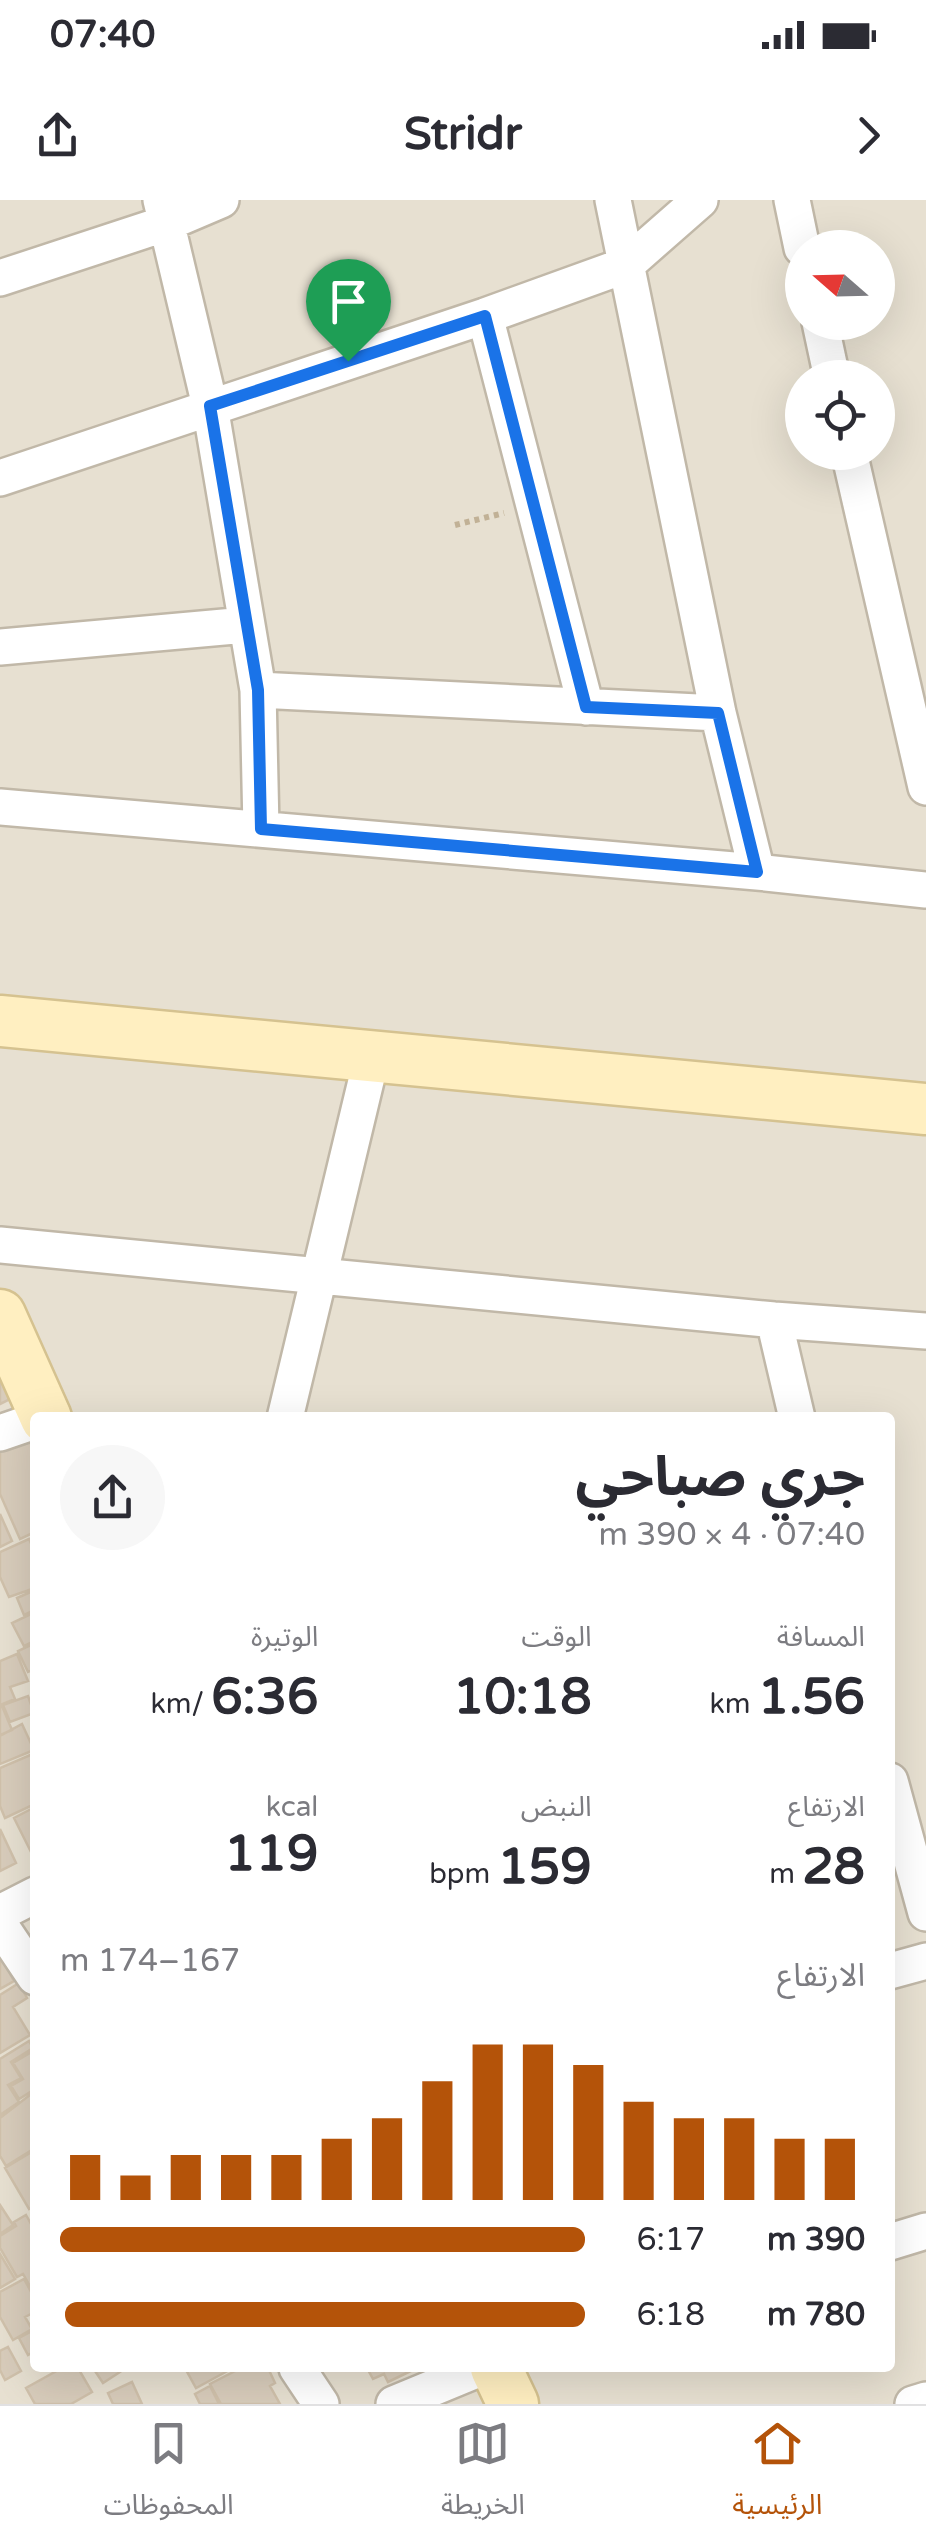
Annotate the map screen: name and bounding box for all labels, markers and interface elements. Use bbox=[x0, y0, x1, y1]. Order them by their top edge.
text: 07:40 bbox=[50, 12, 155, 58]
icon: share bbox=[30, 108, 85, 163]
text: Stridr bbox=[404, 108, 522, 162]
icon: forward bbox=[841, 108, 896, 163]
north arrow bbox=[785, 230, 895, 340]
map controls bbox=[785, 230, 895, 470]
pin bbox=[306, 259, 391, 362]
icon: arrive bbox=[321, 274, 376, 329]
button: locate bbox=[785, 360, 895, 470]
button: share bbox=[60, 1445, 165, 1550]
text: جري صباحي bbox=[575, 1445, 865, 1511]
text: 07:40 · 4 × 390 m bbox=[599, 1516, 865, 1554]
text: الوتيرة bbox=[251, 1620, 318, 1654]
text: الوقت bbox=[521, 1620, 592, 1654]
text: المسافة bbox=[777, 1620, 865, 1654]
text: 6:36 bbox=[211, 1667, 318, 1727]
text: 10:18 bbox=[453, 1667, 592, 1727]
text: 1.56 bbox=[758, 1667, 865, 1727]
text: /km bbox=[150, 1687, 211, 1721]
text: km bbox=[710, 1687, 758, 1721]
text: kcal bbox=[266, 1790, 318, 1824]
text: النبض bbox=[521, 1790, 592, 1824]
text: الارتفاع bbox=[788, 1790, 865, 1824]
text: 119 bbox=[224, 1824, 318, 1884]
text: 159 bbox=[497, 1837, 592, 1897]
text: 28 bbox=[802, 1837, 865, 1897]
text: bpm bbox=[429, 1857, 497, 1891]
text: m bbox=[769, 1857, 802, 1891]
text: 167–174 m bbox=[60, 1942, 240, 1980]
text: الارتفاع bbox=[777, 1957, 865, 1995]
text: 6:17 bbox=[636, 2221, 705, 2259]
text: 390 m bbox=[767, 2221, 865, 2259]
text: 6:18 bbox=[636, 2296, 705, 2334]
text: 780 m bbox=[767, 2296, 865, 2334]
tab: المحفوظات bbox=[104, 2416, 234, 2535]
tab: الخريطة bbox=[441, 2416, 525, 2535]
tab: الرئيسية bbox=[732, 2416, 822, 2535]

